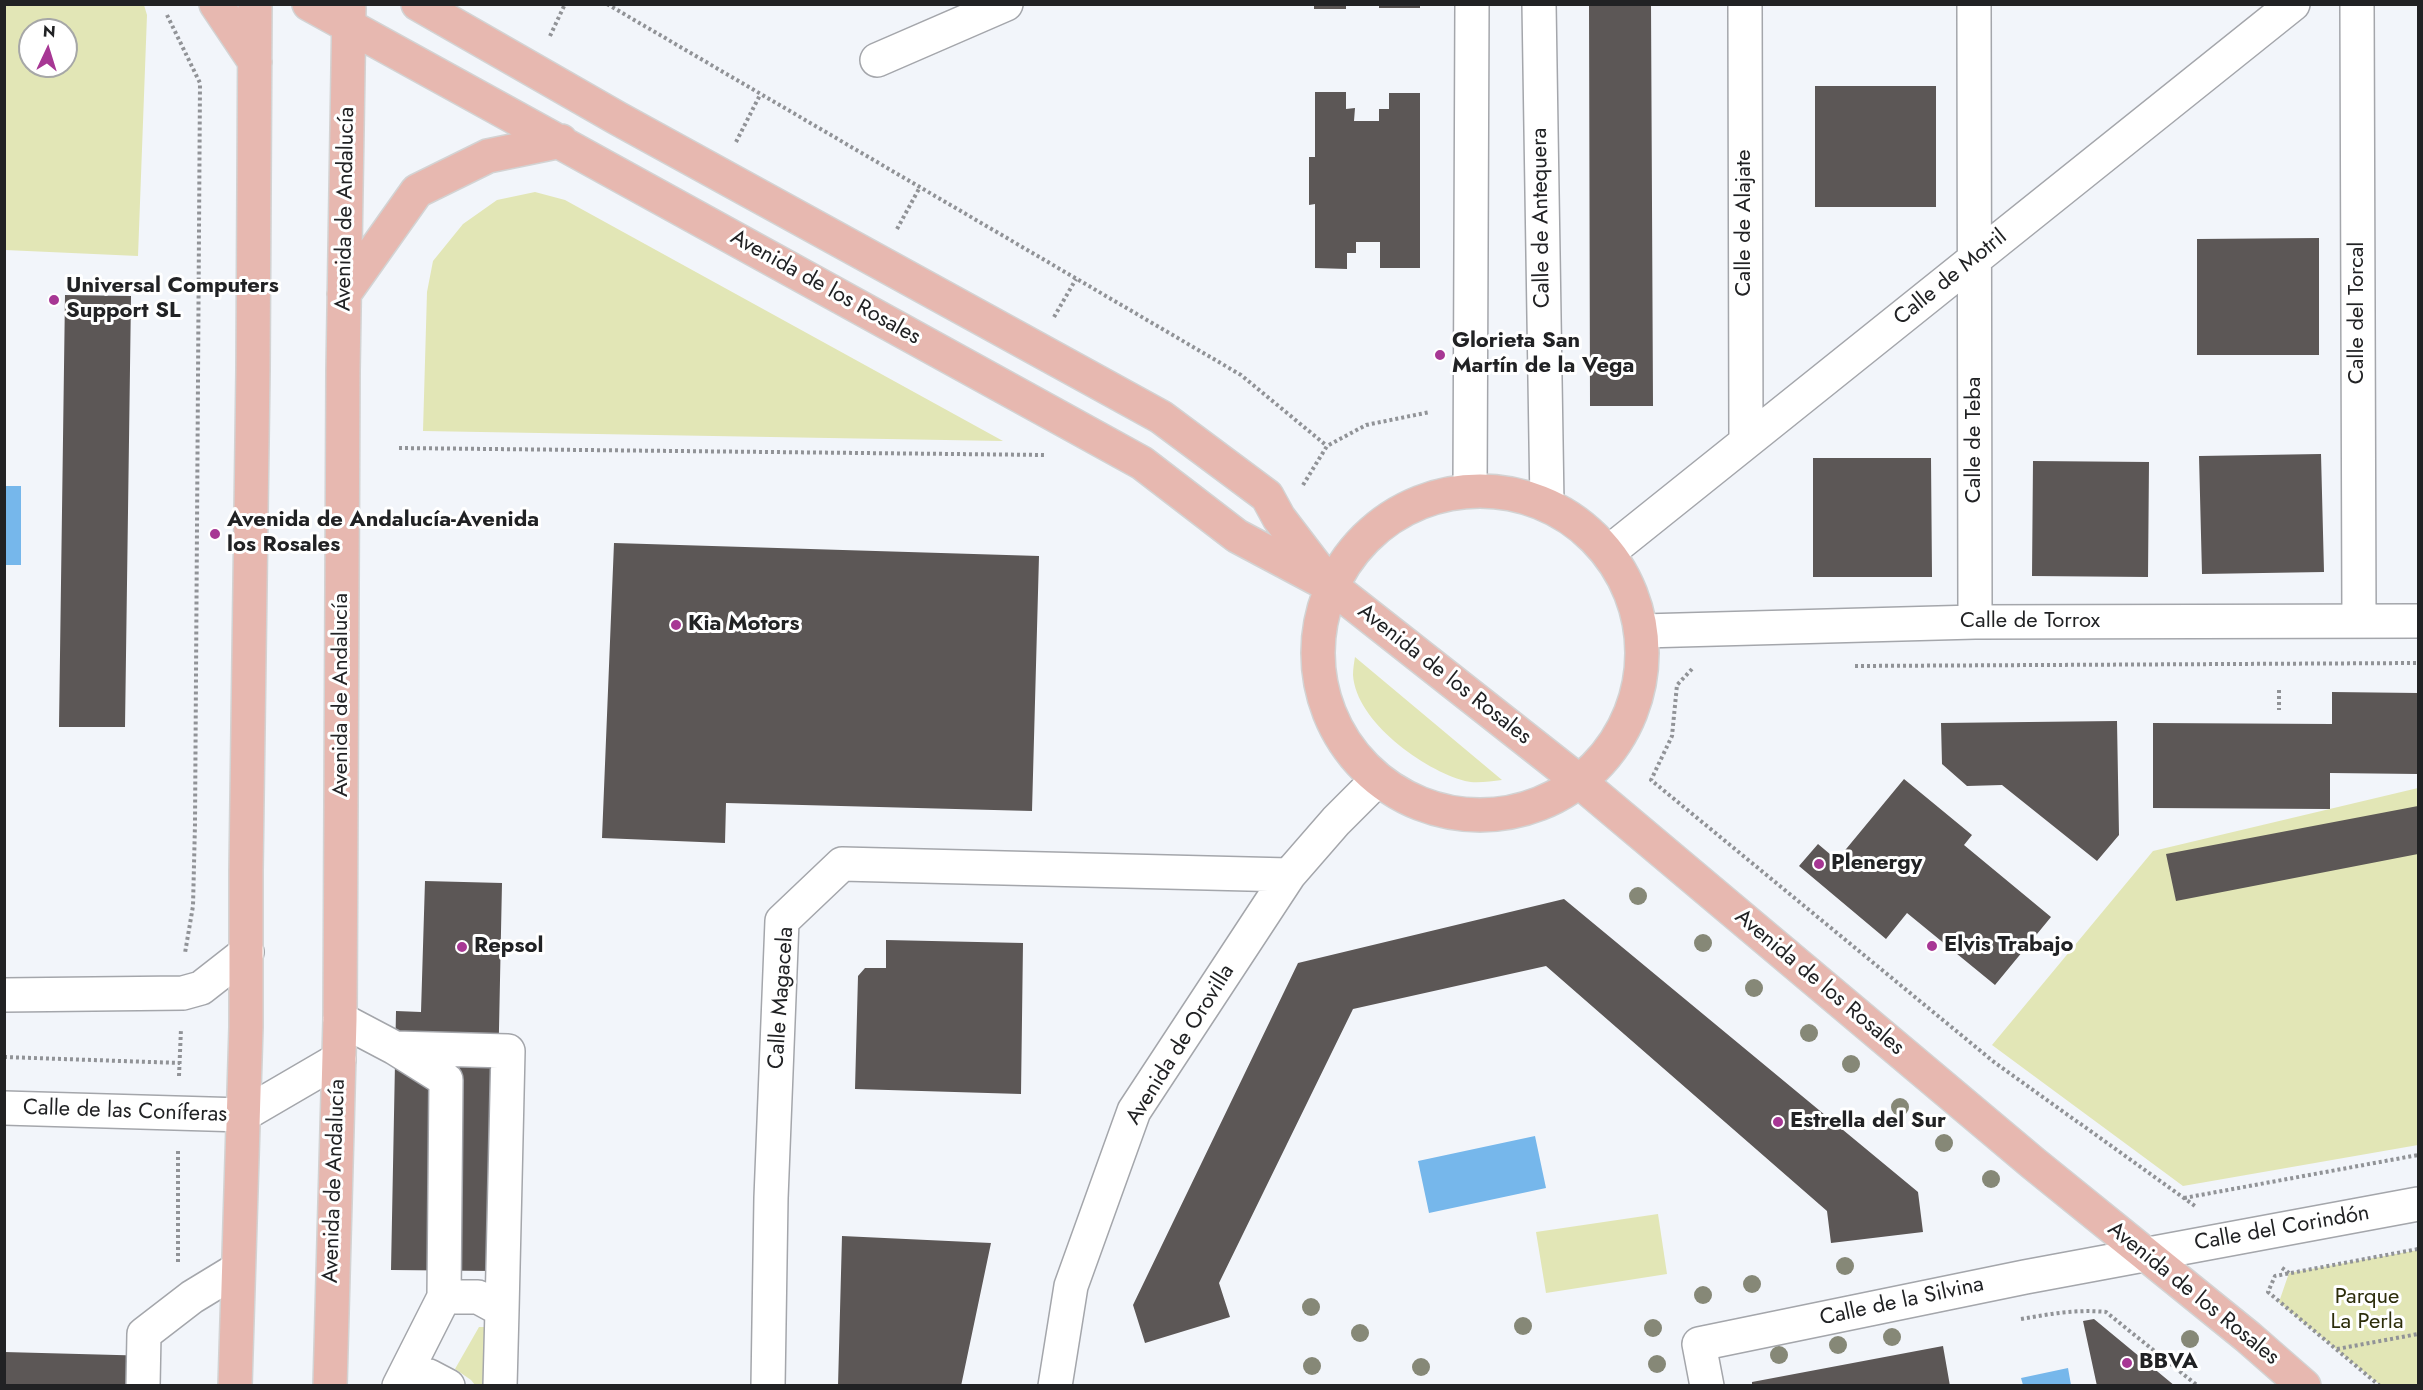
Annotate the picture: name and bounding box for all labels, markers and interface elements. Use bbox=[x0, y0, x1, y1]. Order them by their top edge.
north arrow bbox=[18, 18, 78, 78]
text: N bbox=[42, 20, 56, 43]
street label: Avenida de Andalucía bbox=[331, 107, 361, 311]
street label: Calle de Antequera bbox=[1527, 128, 1557, 308]
street label: Calle de Alajate bbox=[1732, 149, 1758, 297]
street label: Calle de Motril bbox=[1889, 224, 2013, 332]
street label: Avenida de los Rosales bbox=[725, 225, 925, 351]
street label: Calle del Torcal bbox=[2345, 242, 2371, 384]
place label: Universal Computers Support SL bbox=[66, 274, 279, 326]
marker: Universal Computers Support SL bbox=[47, 293, 61, 307]
place label: Glorieta San Martín de la Vega bbox=[1452, 329, 1634, 380]
marker: Glorieta San Martín de la Vega bbox=[1433, 348, 1447, 362]
street label: Calle de Teba bbox=[1962, 377, 1988, 503]
place label: Avenida de Andalucía-Avenida los Rosales bbox=[227, 508, 539, 560]
marker: Avenida de Andalucía-Avenida los Rosales bbox=[208, 527, 222, 541]
street label: Avenida de Andalucía bbox=[329, 593, 355, 797]
street label: Avenida de los Rosales bbox=[1352, 599, 1536, 751]
street label: Calle de Torrox bbox=[1960, 609, 2100, 635]
place label: Kia Motors bbox=[688, 612, 800, 638]
marker: Kia Motors bbox=[669, 618, 683, 632]
place label: Plenergy bbox=[1831, 851, 1922, 877]
marker: Plenergy bbox=[1812, 857, 1826, 871]
street label: Avenida de los Rosales bbox=[1729, 904, 1909, 1062]
street label: Calle Magacela bbox=[764, 926, 800, 1070]
place label: Elvis Trabajo bbox=[1944, 933, 2073, 959]
place label: Repsol bbox=[474, 934, 543, 960]
marker: Elvis Trabajo bbox=[1925, 939, 1939, 953]
marker: Repsol bbox=[455, 940, 469, 954]
street label: Avenida de Orovilla bbox=[1121, 960, 1241, 1130]
street label: Avenida de Andalucía bbox=[318, 1079, 352, 1283]
street label: Calle de las Coníferas bbox=[22, 1095, 228, 1129]
place label: Estrella del Sur bbox=[1790, 1109, 1946, 1135]
marker: Estrella del Sur bbox=[1771, 1115, 1785, 1129]
street label: Calle del Corindón bbox=[2192, 1201, 2372, 1257]
street label: Avenida de los Rosales bbox=[2102, 1217, 2284, 1371]
street label: Calle de la Silvina bbox=[1818, 1272, 1986, 1332]
park label: Parque La Perla bbox=[2331, 1285, 2403, 1336]
place label: BBVA bbox=[2139, 1350, 2198, 1376]
marker: BBVA bbox=[2120, 1356, 2134, 1370]

